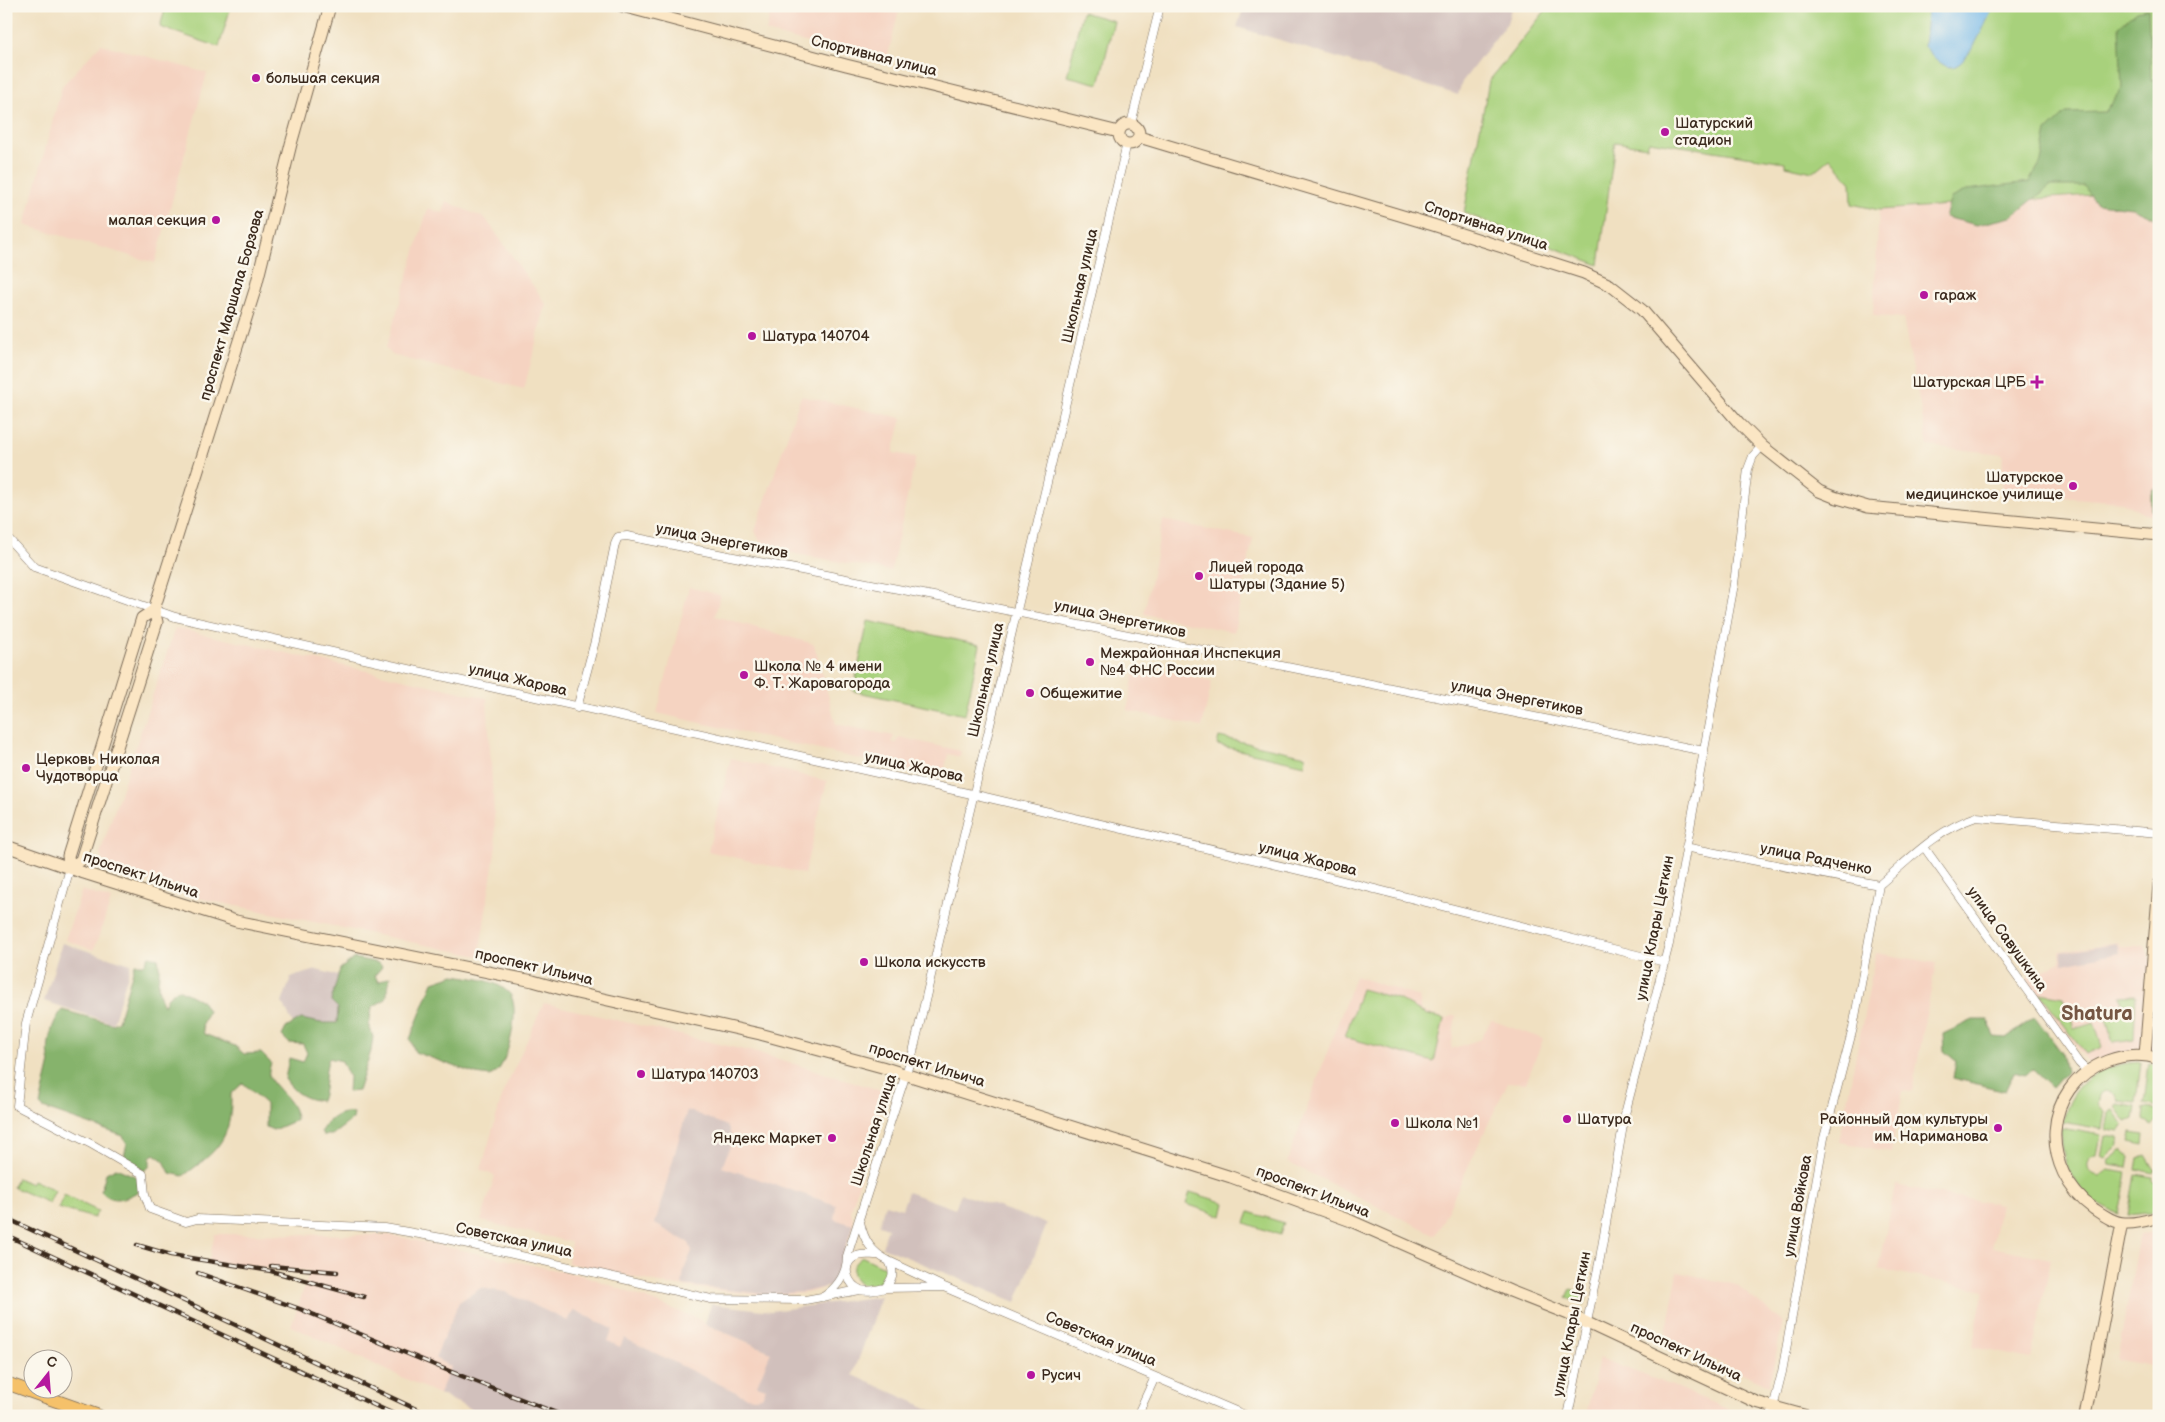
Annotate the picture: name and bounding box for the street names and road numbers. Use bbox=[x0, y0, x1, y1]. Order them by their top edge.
street label: Спортивная улица bbox=[809, 31, 939, 81]
street label: Спортивная улица bbox=[1422, 197, 1551, 255]
street label: проспект Маршала Борзова bbox=[196, 207, 269, 403]
street label: Школьная улица bbox=[1058, 227, 1102, 345]
street label: улица Энергетиков bbox=[654, 519, 790, 563]
street label: улица Энергетиков bbox=[1052, 596, 1188, 642]
street label: Школьная улица bbox=[964, 621, 1008, 739]
street label: улица Жарова bbox=[467, 659, 569, 701]
street label: улица Энергетиков bbox=[1449, 676, 1585, 720]
street label: улица Жарова bbox=[863, 747, 965, 787]
street label: улица Жарова bbox=[1257, 838, 1359, 880]
street label: улица Радченко bbox=[1759, 839, 1874, 879]
street label: проспект Ильича bbox=[81, 847, 201, 903]
street label: улица Клары Цеткин bbox=[1632, 854, 1678, 1002]
street label: улица Савушкина bbox=[1963, 883, 2051, 995]
street label: проспект Ильича bbox=[473, 944, 595, 990]
street label: проспект Ильича bbox=[867, 1038, 987, 1092]
street label: Школьная улица bbox=[847, 1071, 901, 1189]
street label: улица Войкова bbox=[1780, 1153, 1816, 1259]
street label: проспект Ильича bbox=[1253, 1162, 1373, 1222]
street label: Советская улица bbox=[454, 1218, 574, 1262]
street label: улица Клары Цеткин bbox=[1549, 1250, 1595, 1398]
street label: Советская улица bbox=[1043, 1307, 1159, 1371]
street label: проспект Ильича bbox=[1627, 1318, 1745, 1386]

